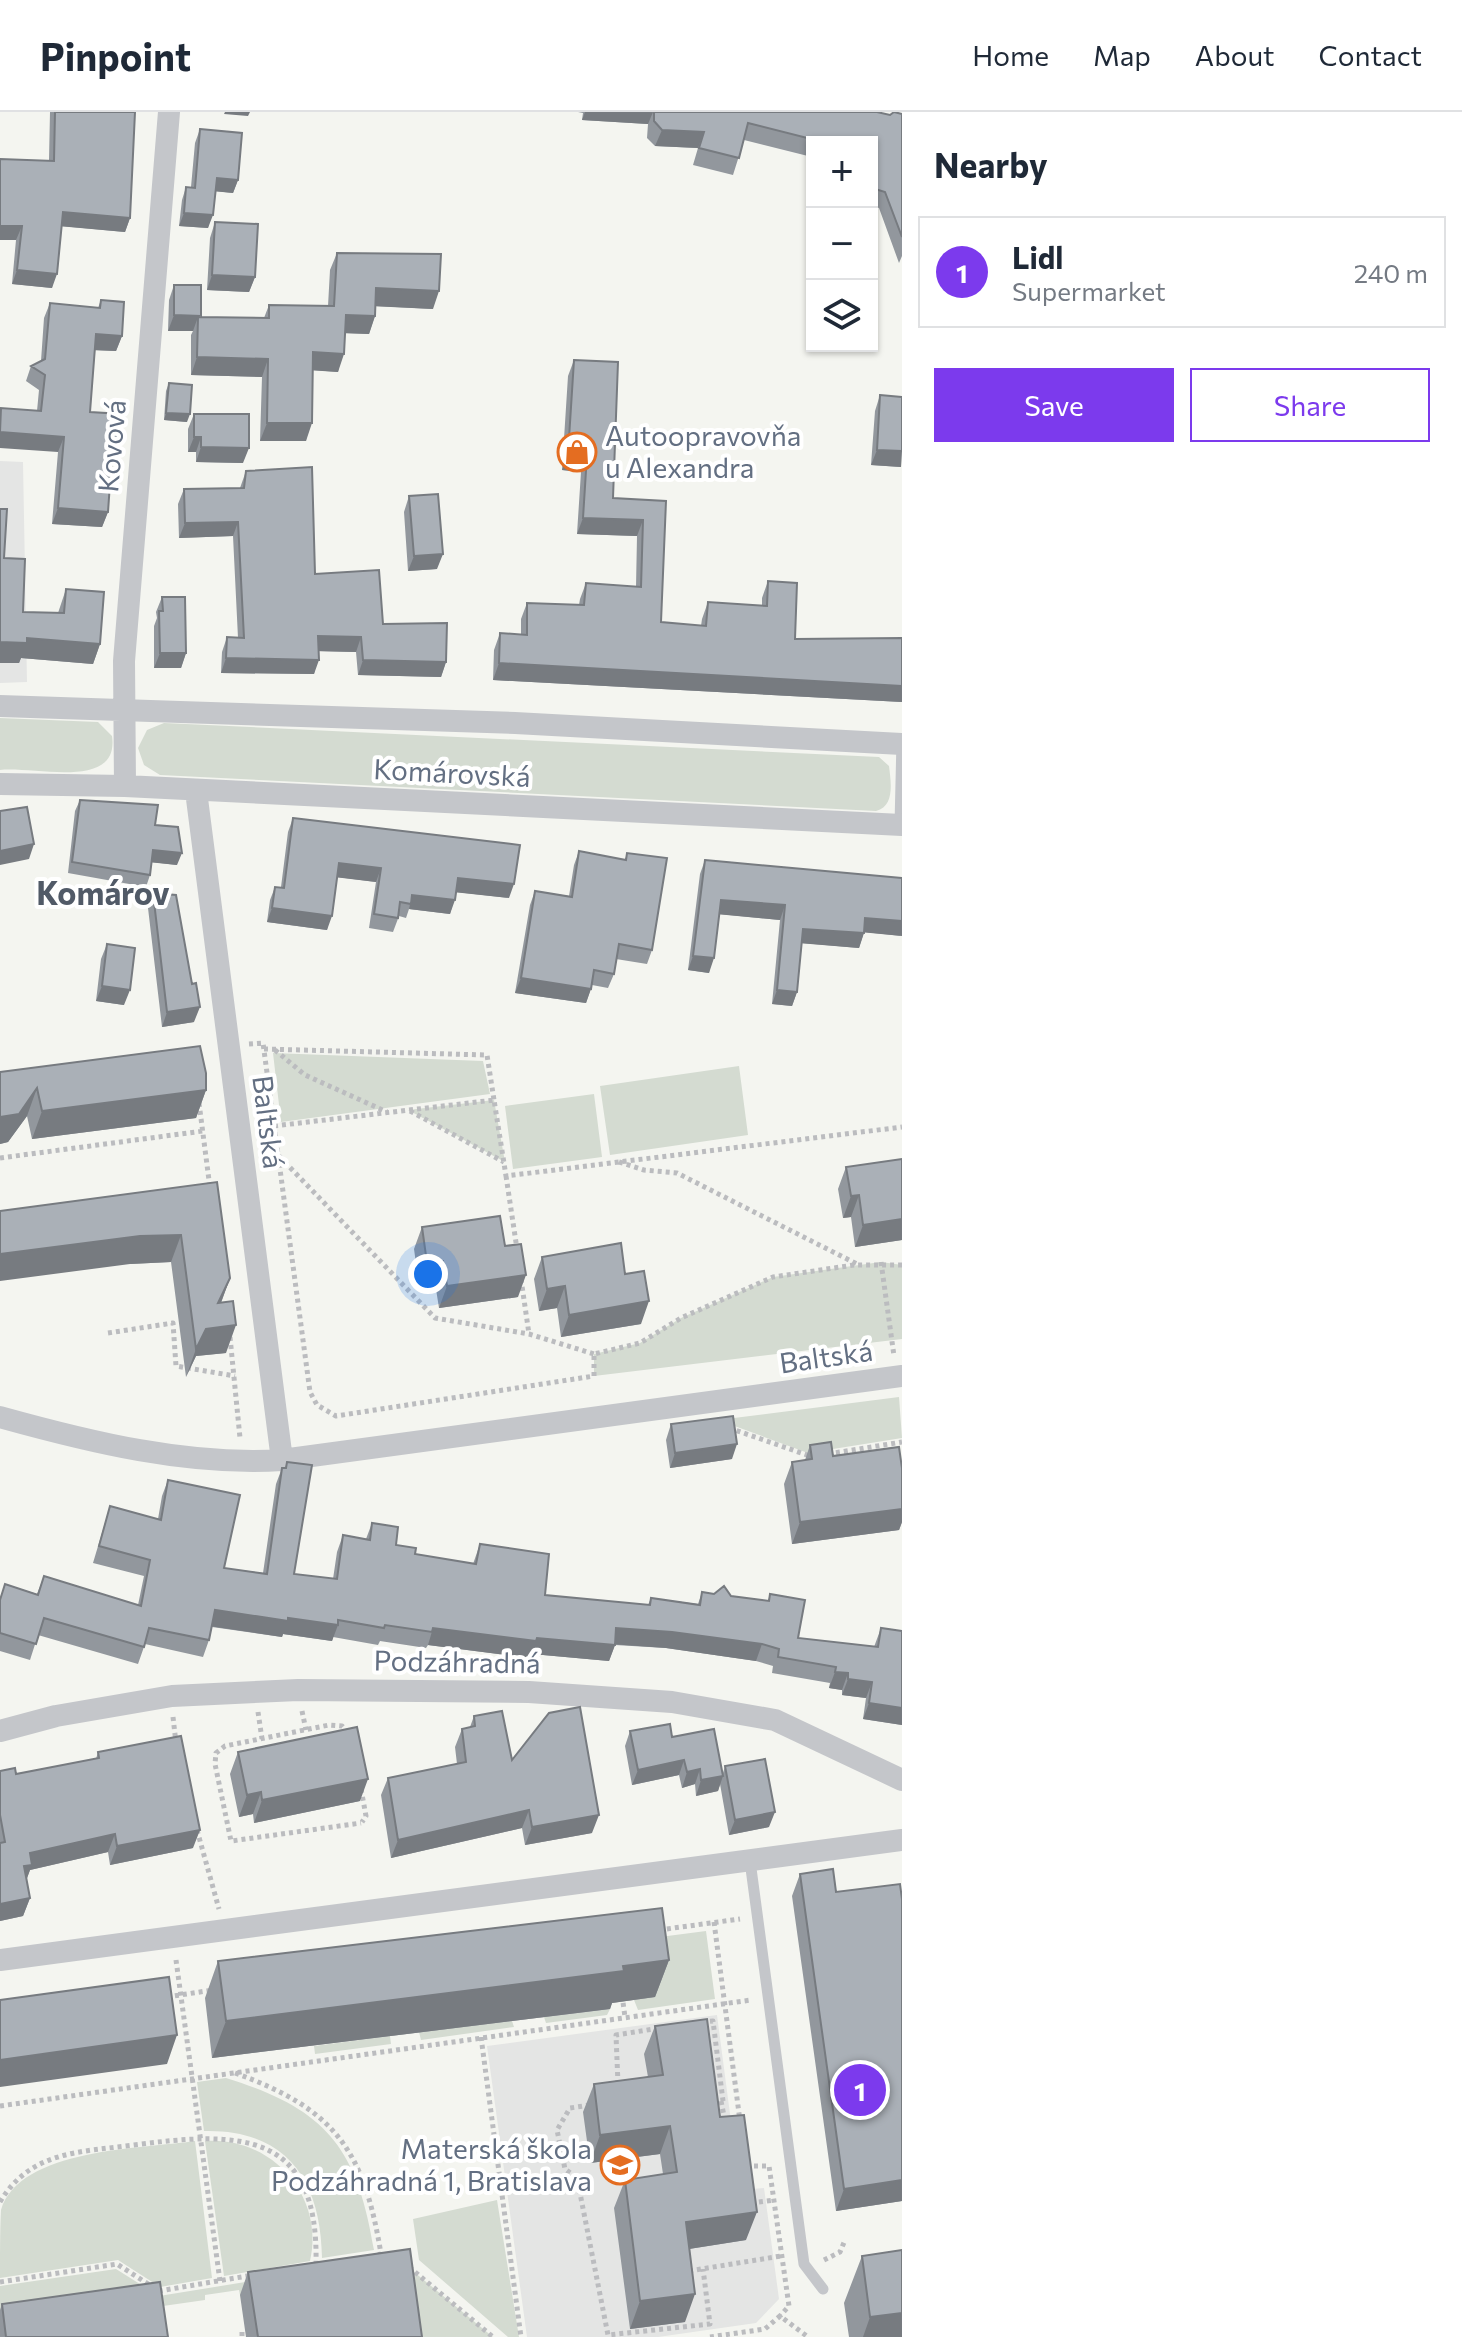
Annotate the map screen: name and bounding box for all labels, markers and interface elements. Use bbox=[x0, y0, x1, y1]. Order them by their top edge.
text: Pinpoint bbox=[40, 32, 191, 79]
text: Home bbox=[972, 38, 1049, 72]
text: Map bbox=[1093, 38, 1151, 72]
text: About bbox=[1195, 38, 1275, 72]
text: Contact bbox=[1319, 38, 1422, 72]
map controls bbox=[806, 136, 878, 352]
button: + bbox=[806, 136, 878, 208]
text: Nearby bbox=[934, 143, 1048, 185]
button: − bbox=[806, 208, 878, 280]
text: Lidl bbox=[1012, 238, 1064, 275]
text: 1 bbox=[956, 257, 968, 288]
text: 240 m bbox=[1354, 257, 1428, 288]
text: Supermarket bbox=[1012, 275, 1166, 306]
button: layers bbox=[806, 280, 878, 352]
button: Save bbox=[934, 368, 1174, 442]
button: Share bbox=[1190, 368, 1430, 442]
street label: Kovová bbox=[90, 398, 132, 494]
place label: Autoopravovňa u Alexandra bbox=[605, 418, 801, 484]
shop icon: Autoopravovňa u Alexandra bbox=[556, 431, 598, 473]
street label: Komárovská bbox=[373, 751, 531, 793]
district label: Komárov bbox=[36, 872, 170, 912]
street label: Baltská bbox=[246, 1073, 292, 1170]
your location bbox=[408, 1254, 448, 1294]
street label: Baltská bbox=[777, 1333, 875, 1379]
street label: Podzáhradná bbox=[373, 1643, 541, 1679]
pin: 1 bbox=[834, 2060, 886, 2120]
place label: Materská škola Podzáhradná 1, Bratislava bbox=[271, 2131, 592, 2197]
school or university icon: Materská škola Podzáhradná 1, Bratislava bbox=[599, 2144, 641, 2186]

